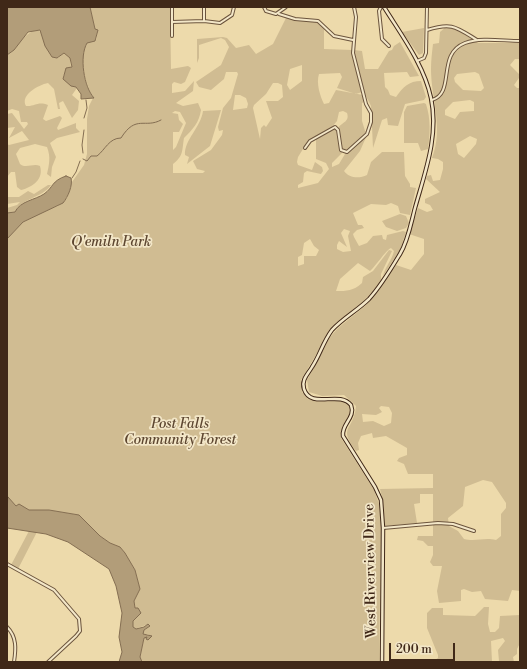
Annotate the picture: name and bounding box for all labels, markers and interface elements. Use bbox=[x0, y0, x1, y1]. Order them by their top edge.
park label: Q'emiln Park bbox=[71, 235, 151, 251]
park label: Post Falls Community Forest bbox=[124, 417, 236, 450]
street label: West Riverview Drive bbox=[361, 504, 381, 638]
scale bar bbox=[391, 635, 457, 661]
text: 200 m bbox=[396, 642, 432, 657]

